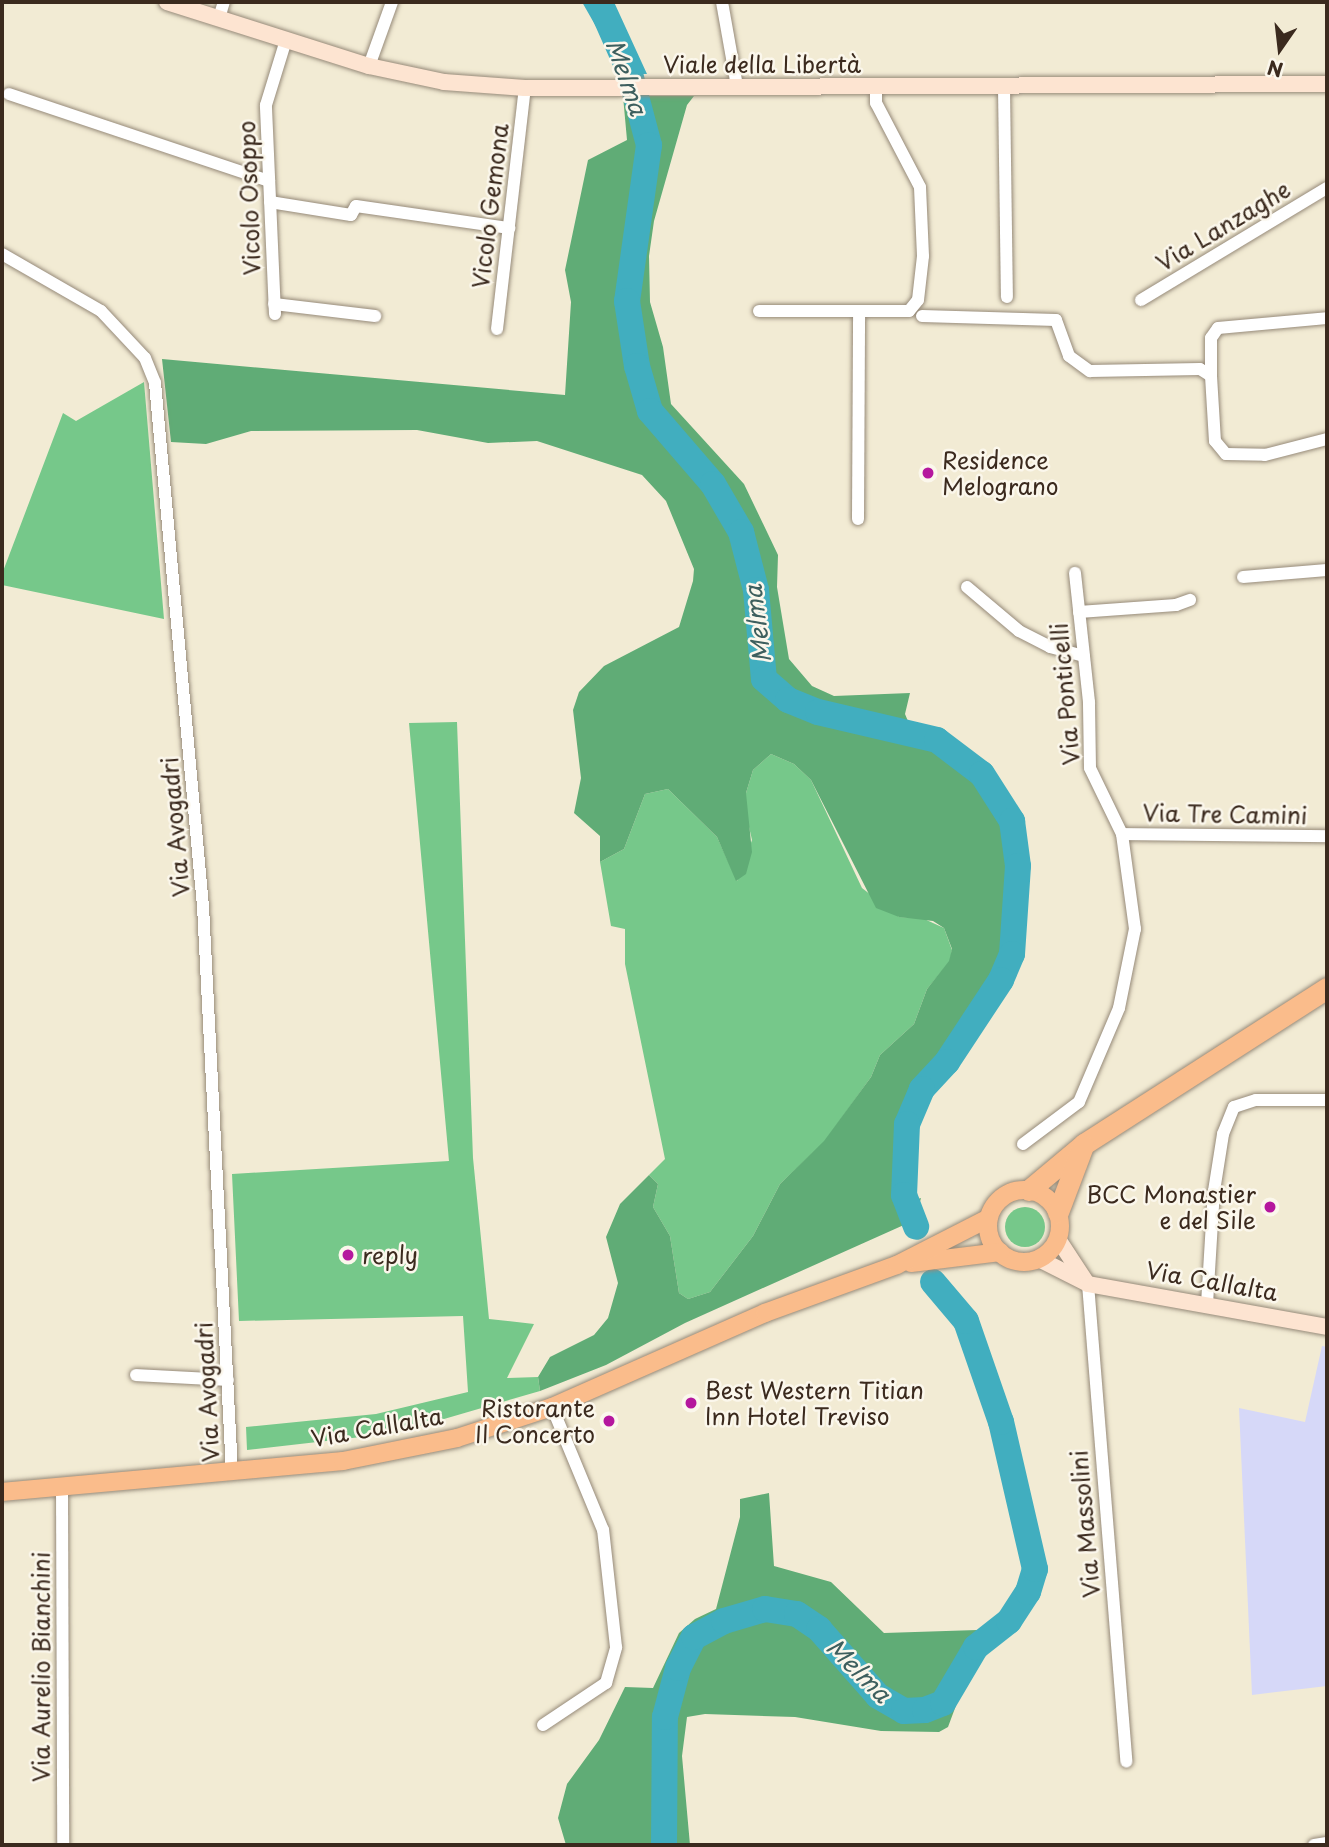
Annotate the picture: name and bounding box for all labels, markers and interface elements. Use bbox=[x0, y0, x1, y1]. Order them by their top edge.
north arrow bbox=[1245, 14, 1315, 84]
water label: Melma bbox=[601, 35, 653, 119]
street label: Viale della Libertà bbox=[661, 50, 863, 78]
text: N bbox=[1264, 54, 1286, 85]
street label: Vicolo Osoppo bbox=[232, 120, 266, 276]
street label: Vicolo Gemona bbox=[466, 123, 514, 289]
street label: Via Lanzaghe bbox=[1152, 176, 1294, 276]
place label: Residence Melograno bbox=[942, 446, 1059, 500]
marker: Residence Melograno bbox=[920, 465, 936, 481]
water label: Melma bbox=[738, 583, 776, 665]
street label: Via Ponticelli bbox=[1045, 622, 1085, 766]
street label: Via Avogadri bbox=[155, 756, 195, 898]
street label: Via Tre Camini bbox=[1141, 799, 1309, 829]
place label: BCC Monastier e del Sile bbox=[1087, 1180, 1256, 1234]
marker: BCC Monastier e del Sile bbox=[1262, 1199, 1278, 1215]
place label: reply bbox=[362, 1241, 418, 1269]
marker: reply bbox=[340, 1247, 356, 1263]
street label: Via Callalta bbox=[1144, 1256, 1280, 1306]
street label: Via Avogadri bbox=[190, 1321, 224, 1463]
place label: Best Western Titian Inn Hotel Treviso bbox=[705, 1376, 924, 1430]
place label: Ristorante Il Concerto bbox=[473, 1394, 595, 1448]
marker: Best Western Titian Inn Hotel Treviso bbox=[683, 1395, 699, 1411]
street label: Via Callalta bbox=[309, 1402, 445, 1452]
marker: Ristorante Il Concerto bbox=[601, 1413, 617, 1429]
street label: Via Massolini bbox=[1065, 1450, 1105, 1598]
street label: Via Aurelio Bianchini bbox=[27, 1552, 55, 1782]
water label: Melma bbox=[821, 1632, 897, 1708]

